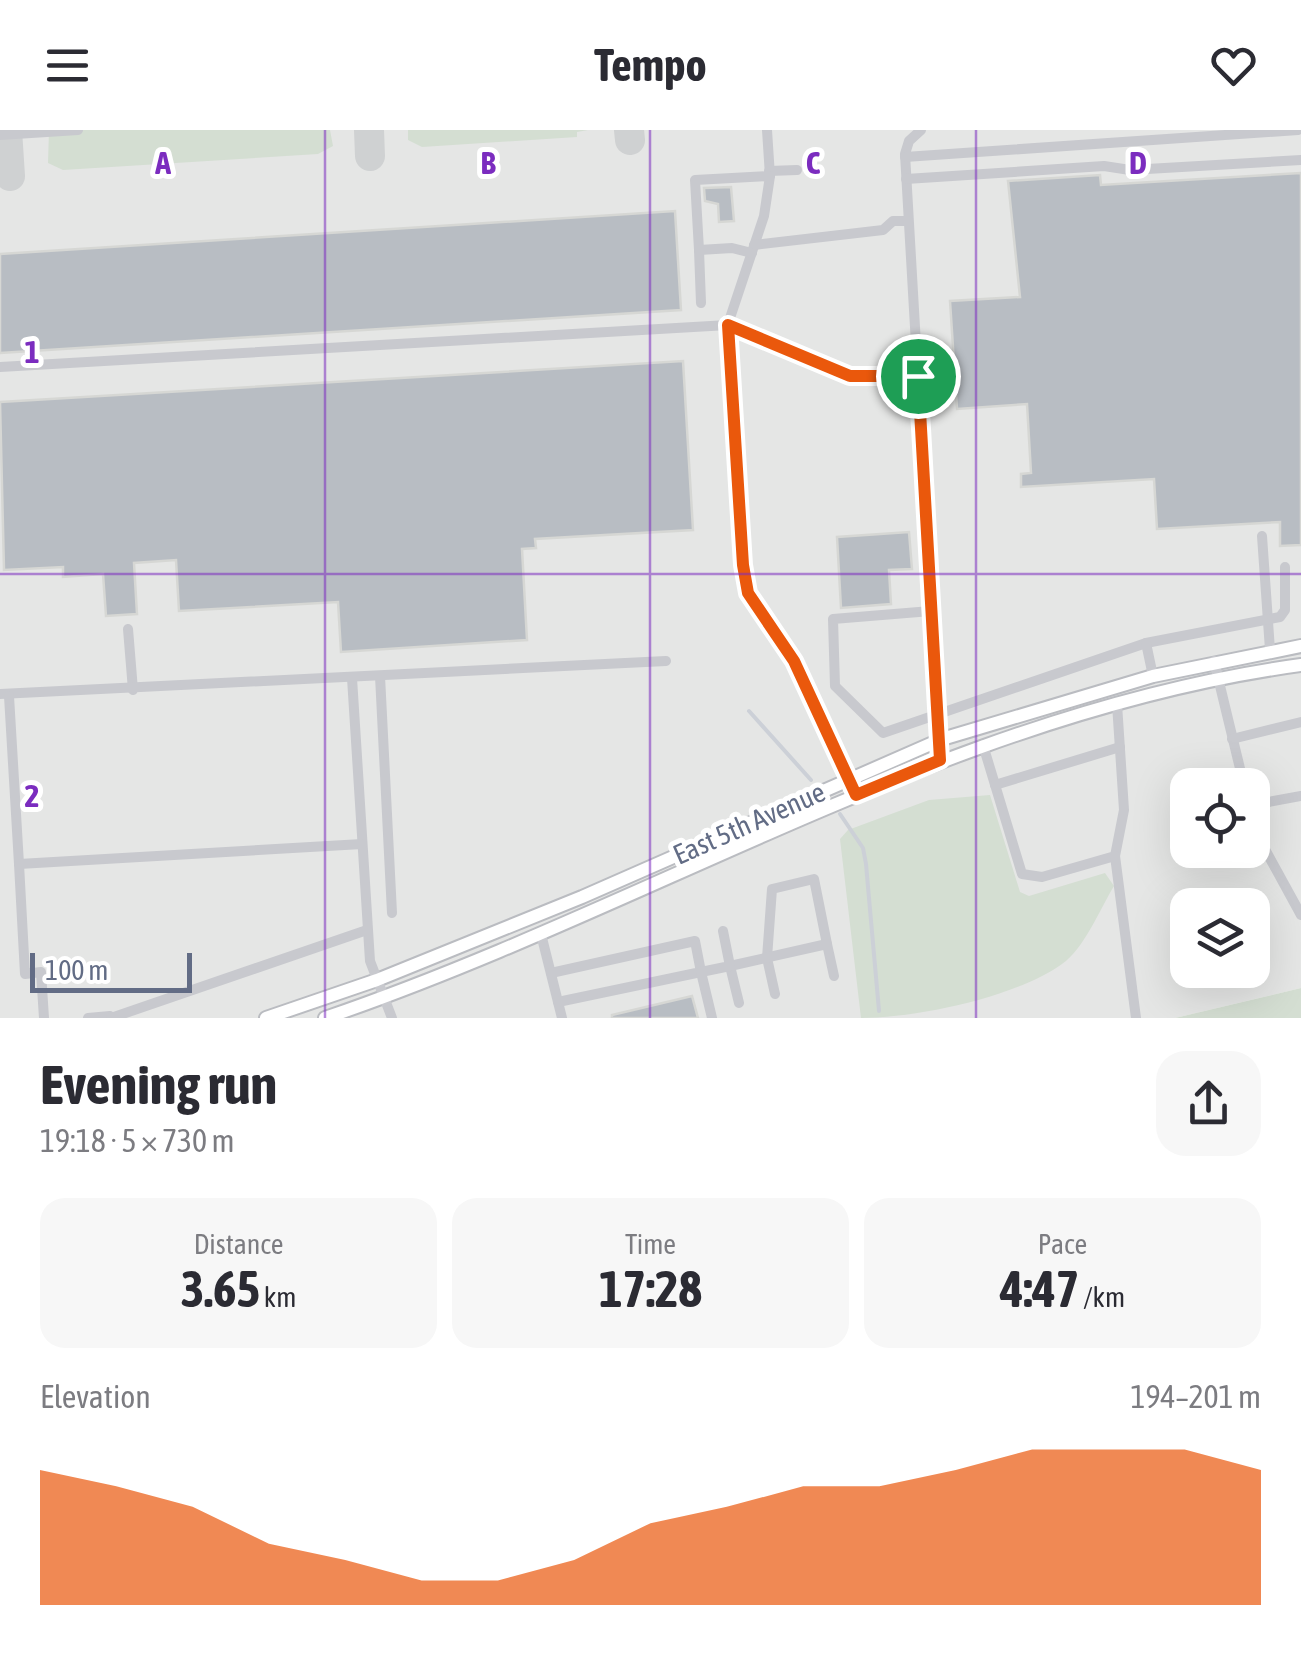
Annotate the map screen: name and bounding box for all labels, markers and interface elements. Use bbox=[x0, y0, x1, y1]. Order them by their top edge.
icon: menu bbox=[40, 38, 95, 93]
icon: heart bbox=[1206, 38, 1261, 93]
text: Tempo bbox=[594, 39, 707, 91]
text: A bbox=[154, 144, 171, 181]
text: B bbox=[480, 144, 496, 181]
text: C bbox=[806, 144, 821, 181]
text: D bbox=[1129, 144, 1147, 181]
text: 1 bbox=[24, 333, 40, 370]
pin bbox=[876, 334, 961, 419]
icon: arrive bbox=[891, 349, 946, 404]
map controls bbox=[1170, 768, 1270, 988]
button: locate bbox=[1170, 768, 1270, 868]
street label: East 5th Avenue bbox=[668, 775, 830, 871]
text: 2 bbox=[24, 777, 40, 814]
button: layers bbox=[1170, 888, 1270, 988]
scale bar bbox=[30, 948, 192, 993]
text: 100 m bbox=[45, 954, 108, 986]
button: share bbox=[1156, 1051, 1261, 1156]
text: Evening run bbox=[40, 1053, 277, 1116]
text: 19:18 · 5 × 730 m bbox=[40, 1122, 234, 1159]
text: Distance bbox=[194, 1228, 283, 1260]
text: Time bbox=[625, 1228, 676, 1260]
text: Pace bbox=[1038, 1228, 1087, 1260]
text: 3.65 bbox=[181, 1260, 260, 1318]
text: 17:28 bbox=[599, 1260, 702, 1318]
text: 4:47 bbox=[1000, 1260, 1079, 1318]
text: km bbox=[260, 1281, 296, 1313]
text: /km bbox=[1079, 1281, 1125, 1313]
text: Elevation bbox=[40, 1378, 151, 1415]
text: 194–201 m bbox=[1131, 1378, 1261, 1415]

